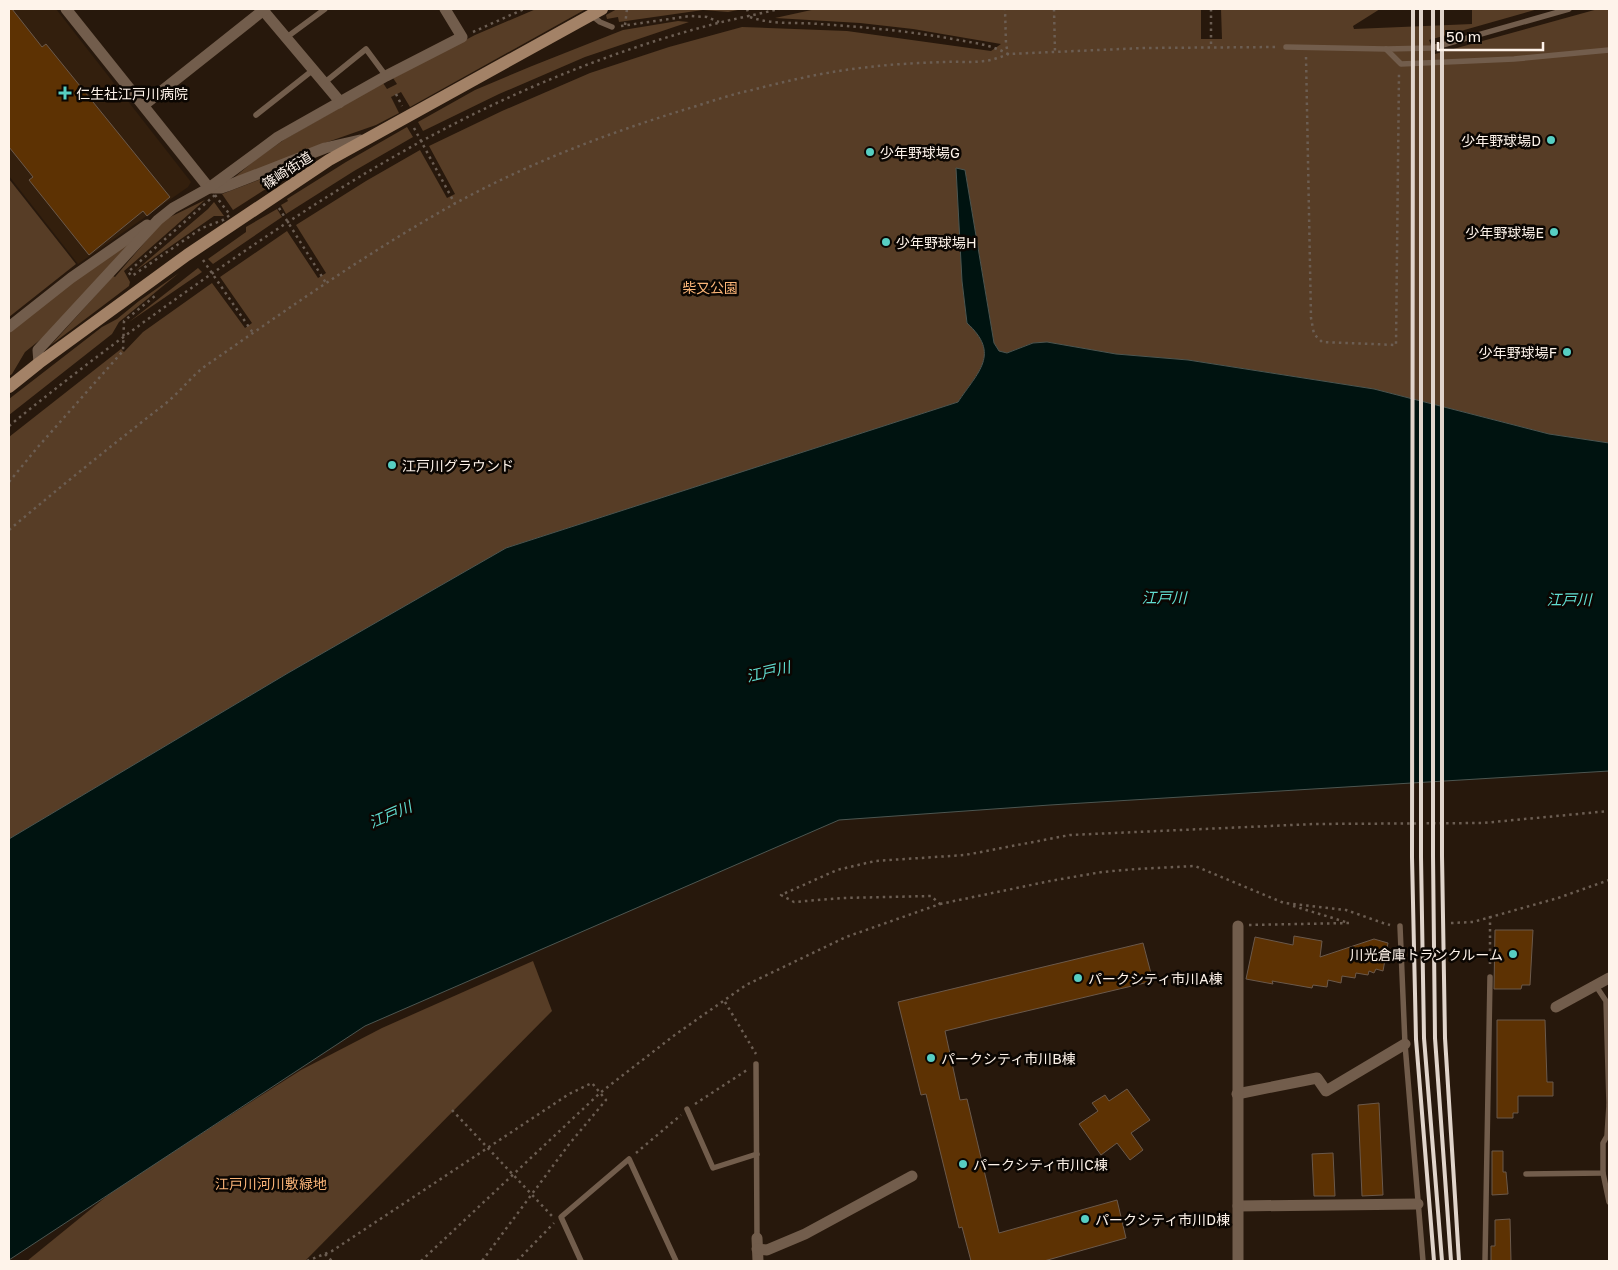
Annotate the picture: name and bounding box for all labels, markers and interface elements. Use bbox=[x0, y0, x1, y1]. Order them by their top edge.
scale bar bbox=[1438, 20, 1543, 52]
text: 50 m bbox=[1446, 27, 1481, 45]
place label: 仁生社江戸川病院 bbox=[76, 85, 188, 102]
marker: 仁生社江戸川病院 bbox=[58, 86, 72, 100]
place label: 少年野球場D bbox=[1461, 132, 1541, 149]
marker: 少年野球場D bbox=[1545, 134, 1557, 146]
place label: 少年野球場G bbox=[880, 144, 960, 161]
marker: 少年野球場G bbox=[864, 146, 876, 158]
street label: 篠崎街道 bbox=[259, 148, 315, 192]
place label: 少年野球場E bbox=[1465, 224, 1544, 241]
marker: 少年野球場E bbox=[1548, 226, 1560, 238]
place label: 少年野球場H bbox=[896, 234, 977, 251]
marker: 少年野球場H bbox=[880, 236, 892, 248]
park label: 柴又公園 bbox=[682, 279, 738, 296]
place label: 少年野球場F bbox=[1479, 344, 1557, 361]
marker: 少年野球場F bbox=[1561, 346, 1573, 358]
place label: 江戸川グラウンド bbox=[402, 457, 514, 474]
marker: 江戸川グラウンド bbox=[386, 459, 398, 471]
water label: 江戸川 bbox=[1141, 588, 1188, 606]
water label: 江戸川 bbox=[1546, 590, 1593, 608]
water label: 江戸川 bbox=[744, 657, 794, 685]
water label: 江戸川 bbox=[366, 796, 416, 831]
place label: 川光倉庫トランクルーム bbox=[1350, 946, 1503, 963]
marker: 川光倉庫トランクルーム bbox=[1507, 948, 1519, 960]
place label: パークシティ市川A棟 bbox=[1088, 970, 1223, 987]
marker: パークシティ市川A棟 bbox=[1072, 972, 1084, 984]
place label: パークシティ市川B棟 bbox=[941, 1050, 1076, 1067]
marker: パークシティ市川B棟 bbox=[925, 1052, 937, 1064]
place label: パークシティ市川C棟 bbox=[973, 1156, 1108, 1173]
marker: パークシティ市川C棟 bbox=[957, 1158, 969, 1170]
park label: 江戸川河川敷緑地 bbox=[215, 1175, 327, 1192]
place label: パークシティ市川D棟 bbox=[1095, 1211, 1230, 1228]
marker: パークシティ市川D棟 bbox=[1079, 1213, 1091, 1225]

